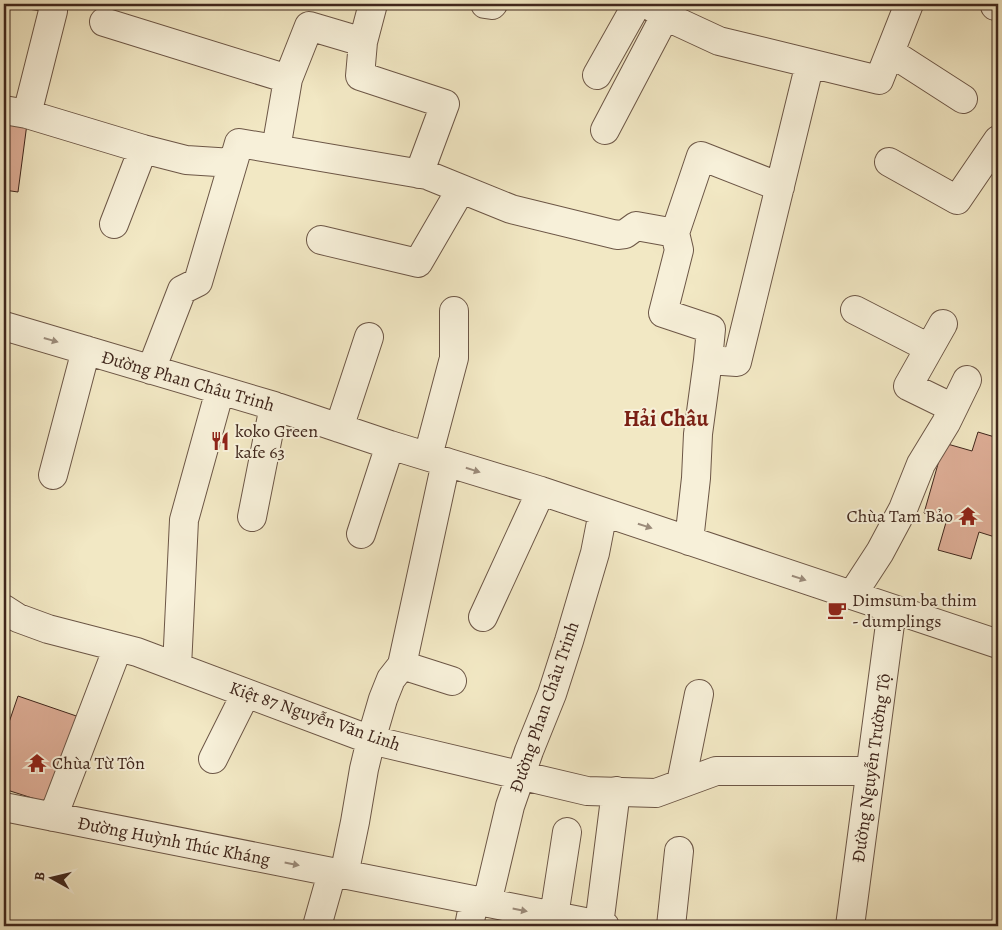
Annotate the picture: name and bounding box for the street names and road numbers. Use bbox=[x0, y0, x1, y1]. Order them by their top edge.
street label: Đường Phan Châu Trinh bbox=[99, 345, 278, 417]
street label: Đường Phan Châu Trinh bbox=[503, 618, 585, 796]
street label: Đường Nguyễn Trường Tộ bbox=[846, 672, 896, 864]
street label: Kiệt 87 Nguyễn Văn Linh bbox=[226, 675, 404, 757]
street label: Đường Huỳnh Thúc Kháng bbox=[76, 811, 272, 871]

